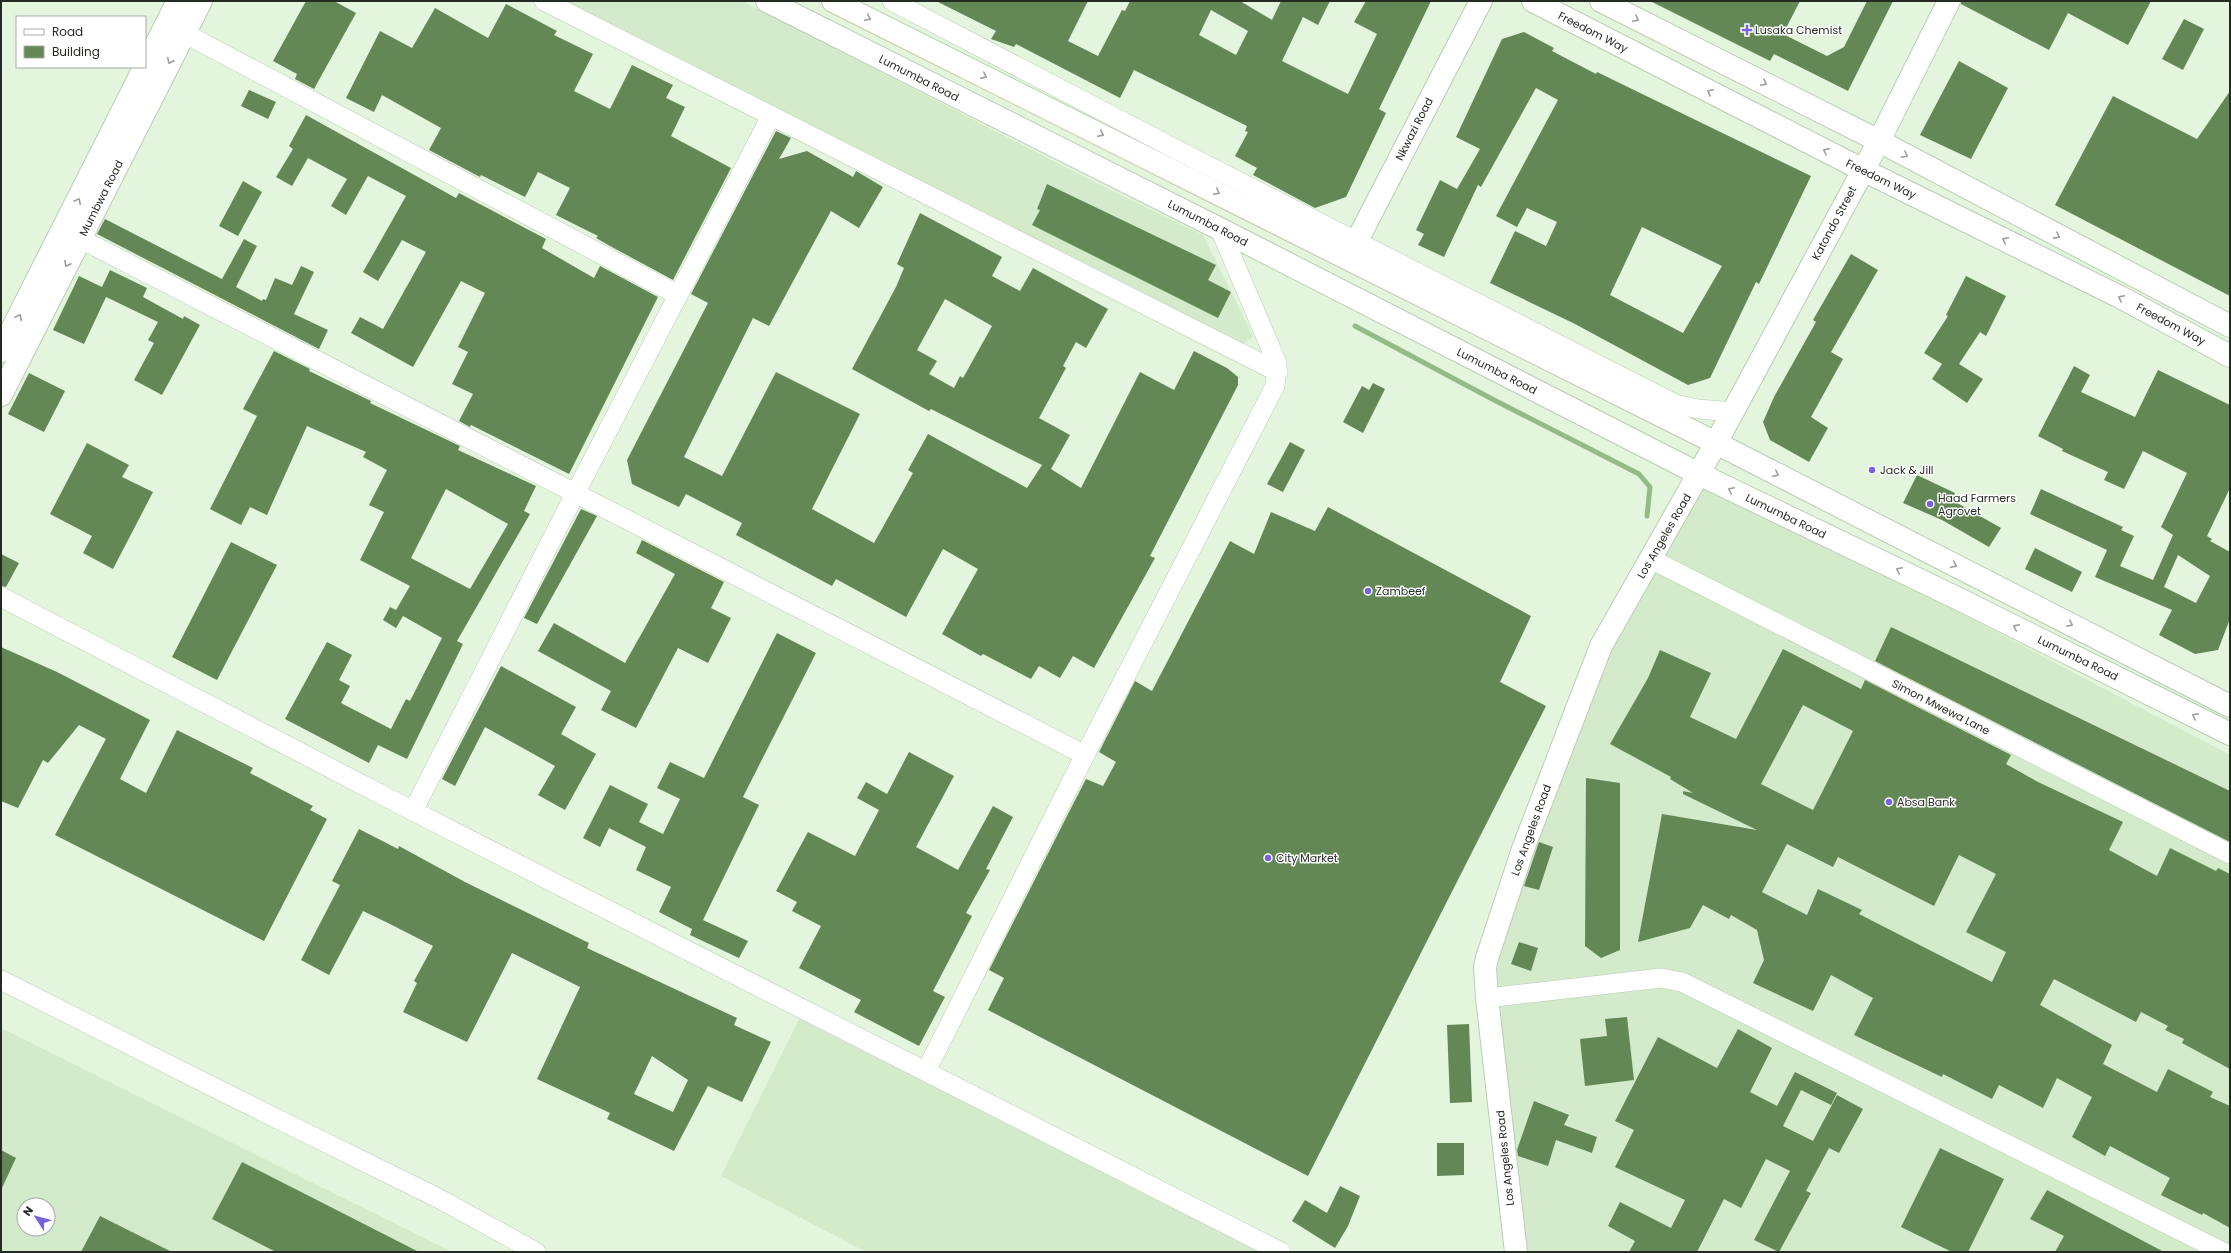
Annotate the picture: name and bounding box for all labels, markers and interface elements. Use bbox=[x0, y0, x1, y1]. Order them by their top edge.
street label: Freedom Way bbox=[1555, 8, 1631, 57]
one-way arrow bbox=[864, 14, 871, 21]
one-way arrow bbox=[1632, 14, 1639, 21]
legend bbox=[16, 16, 146, 68]
place label: Lusaka Chemist bbox=[1755, 22, 1842, 38]
text: Road bbox=[52, 23, 83, 40]
marker: Lusaka Chemist bbox=[1742, 25, 1752, 35]
text: Building bbox=[52, 43, 100, 60]
street label: Lumumba Road bbox=[876, 51, 962, 105]
one-way arrow bbox=[167, 56, 175, 64]
one-way arrow bbox=[980, 72, 987, 79]
one-way arrow bbox=[1760, 79, 1768, 86]
one-way arrow bbox=[1707, 89, 1714, 97]
street label: Nkwazi Road bbox=[1391, 95, 1437, 163]
one-way arrow bbox=[1096, 130, 1104, 137]
one-way arrow bbox=[1823, 149, 1830, 156]
one-way arrow bbox=[1901, 150, 1908, 158]
street label: Freedom Way bbox=[1843, 155, 1920, 203]
street label: Mumbwa Road bbox=[75, 157, 127, 239]
street label: Katondo Street bbox=[1808, 183, 1860, 263]
one-way arrow bbox=[1213, 188, 1220, 195]
street label: Lumumba Road bbox=[1165, 196, 1251, 250]
one-way arrow bbox=[73, 198, 80, 205]
one-way arrow bbox=[2053, 231, 2060, 239]
one-way arrow bbox=[2002, 237, 2009, 245]
one-way arrow bbox=[64, 260, 72, 267]
one-way arrow bbox=[2118, 295, 2126, 303]
street label: Freedom Way bbox=[2134, 299, 2209, 349]
one-way arrow bbox=[14, 313, 21, 321]
street label: Lumumba Road bbox=[1454, 344, 1540, 398]
place label: Jack & Jill bbox=[1880, 462, 1934, 478]
marker: Jack & Jill bbox=[1867, 465, 1877, 475]
one-way arrow bbox=[1772, 469, 1779, 477]
one-way arrow bbox=[1728, 487, 1736, 495]
street label: Los Angeles Road bbox=[1633, 490, 1695, 582]
street label: Lumumba Road bbox=[1743, 490, 1829, 542]
place label: Haad Farmers Agrovet bbox=[1938, 490, 2016, 519]
marker: Haad Farmers Agrovet bbox=[1925, 499, 1935, 509]
one-way arrow bbox=[1950, 560, 1957, 568]
one-way arrow bbox=[1896, 567, 1903, 575]
place label: Zambeef bbox=[1376, 583, 1426, 599]
marker: Zambeef bbox=[1363, 586, 1373, 596]
one-way arrow bbox=[2065, 619, 2073, 627]
one-way arrow bbox=[2013, 624, 2020, 632]
street label: Lumumba Road bbox=[2035, 632, 2121, 684]
street label: Simon Mwewa Lane bbox=[1889, 675, 1993, 739]
one-way arrow bbox=[2192, 713, 2199, 721]
street label: Los Angeles Road bbox=[1507, 782, 1555, 878]
place label: Absa Bank bbox=[1897, 794, 1955, 810]
marker: Absa Bank bbox=[1884, 797, 1894, 807]
place label: City Market bbox=[1276, 850, 1338, 866]
marker: City Market bbox=[1263, 853, 1273, 863]
street label: Los Angeles Road bbox=[1492, 1109, 1518, 1207]
north arrow bbox=[16, 1197, 56, 1237]
text: N bbox=[19, 1203, 37, 1219]

